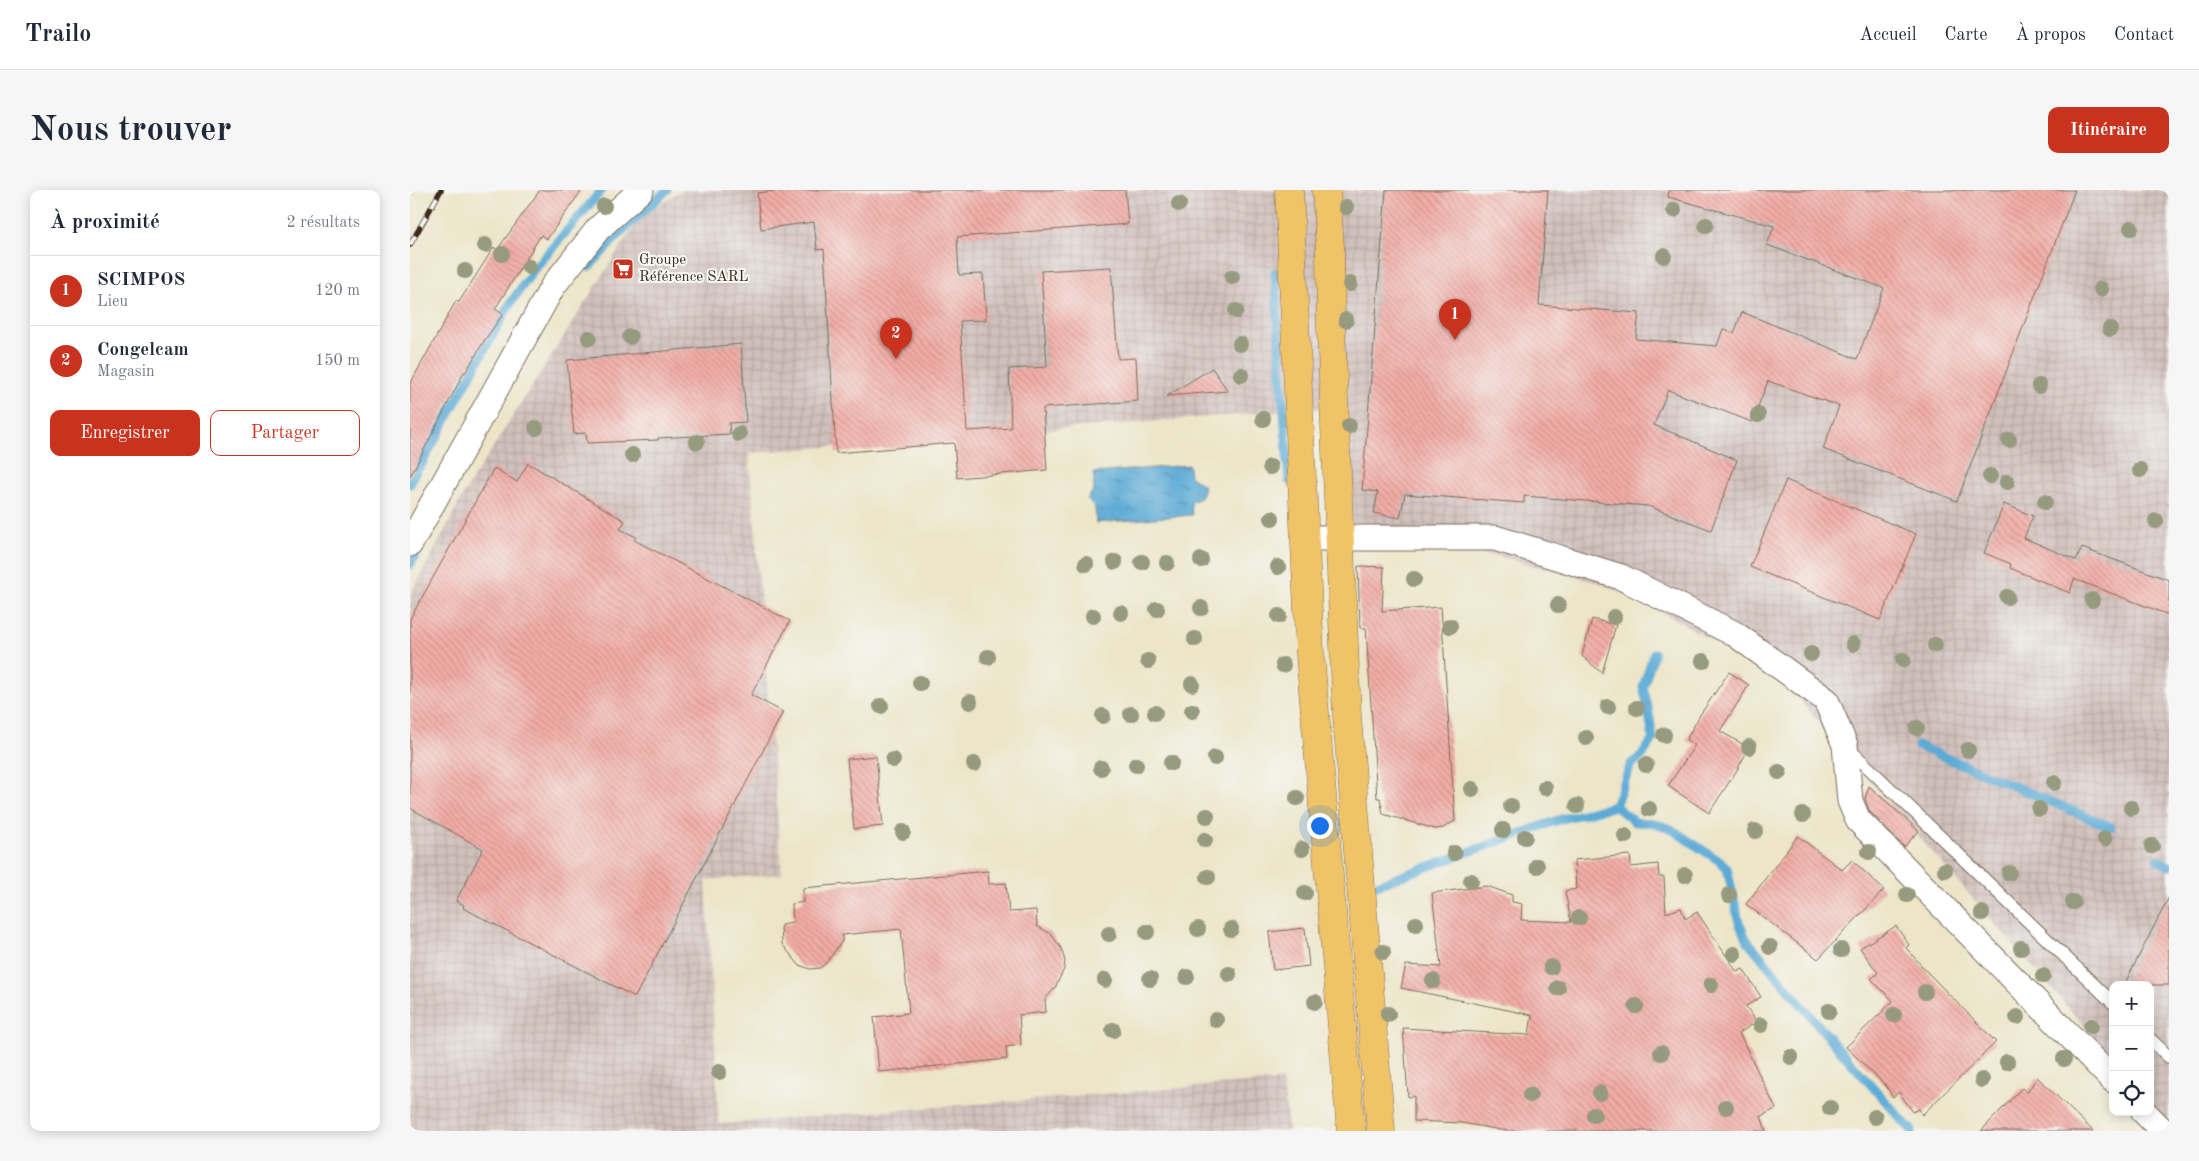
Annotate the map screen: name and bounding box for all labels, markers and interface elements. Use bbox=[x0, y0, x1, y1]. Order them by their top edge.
text: Trailo bbox=[25, 23, 91, 47]
text: Accueil bbox=[1859, 26, 1917, 44]
text: Carte bbox=[1945, 26, 1987, 44]
text: À propos bbox=[2015, 26, 2086, 44]
text: Contact bbox=[2114, 26, 2174, 44]
button: Itinéraire bbox=[2048, 107, 2169, 153]
text: Nous trouver bbox=[30, 113, 232, 148]
text: À proximité bbox=[50, 212, 160, 233]
text: 2 résultats bbox=[286, 215, 360, 231]
place label: Groupe Référence SARL bbox=[639, 253, 748, 285]
supermarket icon: Groupe Référence SARL bbox=[611, 257, 635, 281]
text: SCIMPOS bbox=[97, 271, 185, 290]
text: 1 bbox=[61, 283, 71, 299]
text: 120 m bbox=[315, 283, 360, 299]
text: Lieu bbox=[97, 294, 128, 310]
pin: 1 bbox=[1439, 299, 1471, 340]
pin: 2 bbox=[880, 318, 912, 359]
text: Congelcam bbox=[97, 341, 189, 360]
text: 2 bbox=[61, 353, 71, 369]
text: 150 m bbox=[315, 353, 360, 369]
text: Magasin bbox=[97, 364, 155, 380]
button: Enregistrer bbox=[50, 410, 200, 456]
button: Partager bbox=[210, 410, 360, 456]
your location bbox=[1307, 813, 1333, 839]
map controls bbox=[2109, 981, 2154, 1116]
button: + bbox=[2109, 981, 2154, 1026]
button: − bbox=[2109, 1026, 2154, 1071]
button: locate bbox=[2109, 1071, 2154, 1116]

